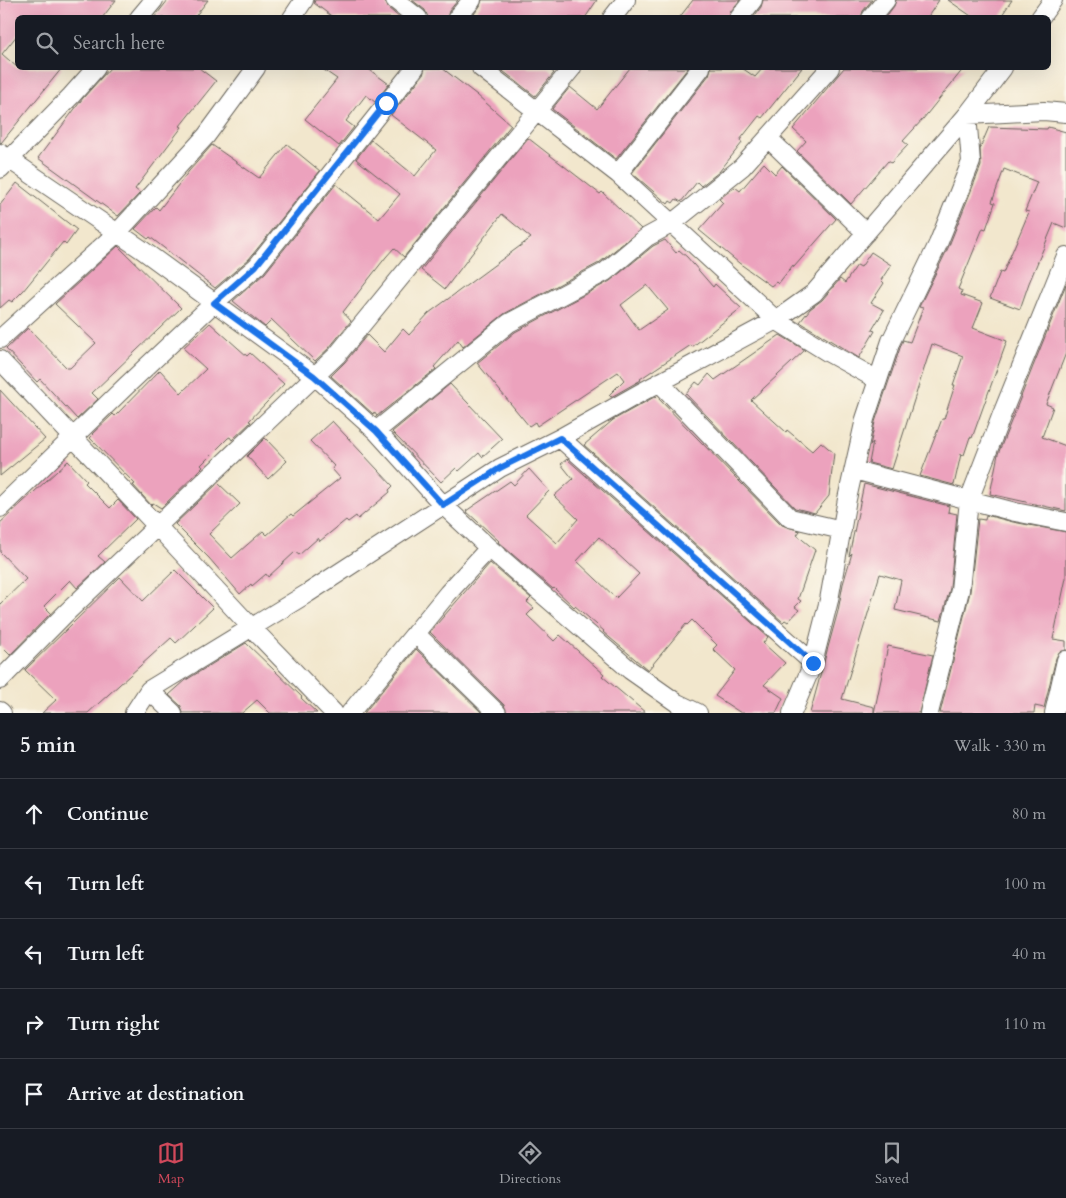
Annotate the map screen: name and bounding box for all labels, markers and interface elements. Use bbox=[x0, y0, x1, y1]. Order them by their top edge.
search box bbox=[15, 15, 1051, 70]
icon: search bbox=[33, 29, 61, 57]
text: Search here bbox=[73, 30, 165, 56]
route start bbox=[375, 92, 398, 115]
route end bbox=[802, 652, 825, 675]
text: 5 min bbox=[20, 731, 76, 760]
text: Walk · 330 m bbox=[954, 735, 1046, 757]
icon: ahead bbox=[20, 800, 48, 828]
text: Continue bbox=[67, 801, 149, 827]
text: 80 m bbox=[1012, 803, 1046, 825]
icon: left bbox=[20, 870, 48, 898]
text: Turn left bbox=[67, 871, 144, 897]
text: 100 m bbox=[1004, 873, 1046, 895]
icon: left bbox=[20, 940, 48, 968]
text: Turn left bbox=[67, 941, 144, 967]
text: 40 m bbox=[1012, 943, 1046, 965]
icon: right bbox=[20, 1010, 48, 1038]
text: Turn right bbox=[67, 1011, 159, 1037]
text: 110 m bbox=[1004, 1013, 1046, 1035]
icon: arrive bbox=[20, 1080, 48, 1108]
text: Arrive at destination bbox=[67, 1081, 244, 1107]
tab: Map bbox=[157, 1139, 185, 1188]
tab: Directions bbox=[499, 1139, 561, 1188]
tab: Saved bbox=[875, 1139, 909, 1188]

